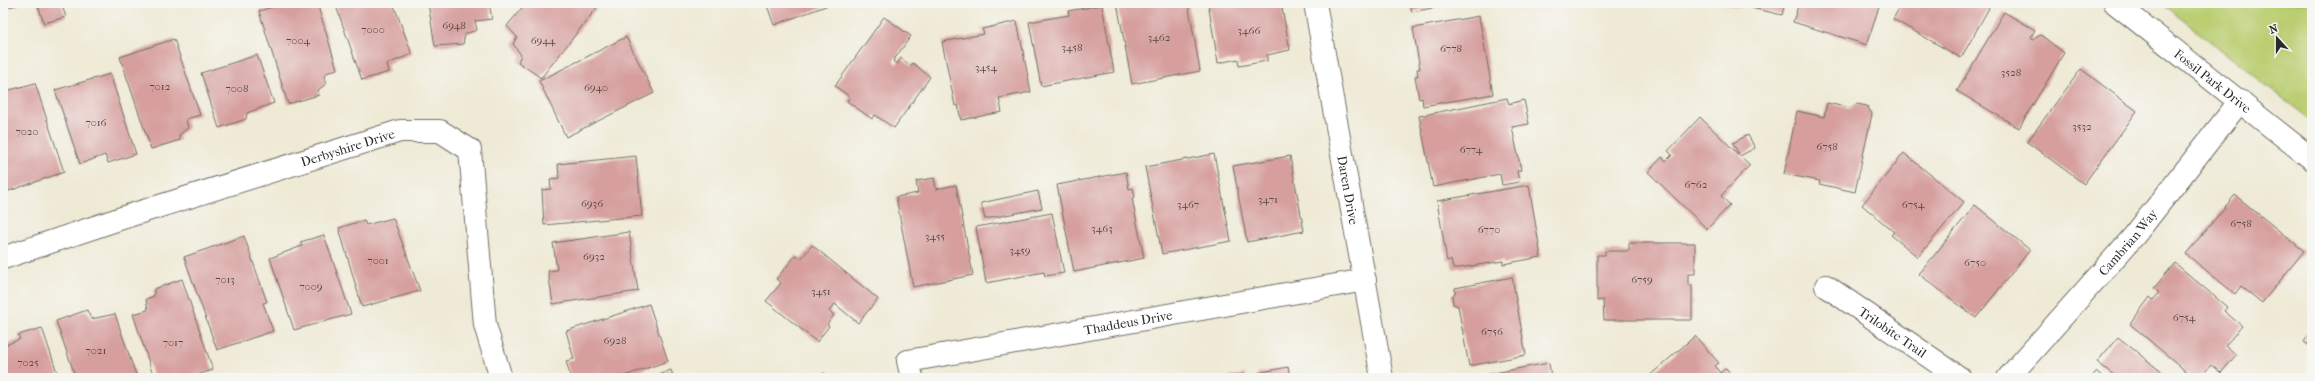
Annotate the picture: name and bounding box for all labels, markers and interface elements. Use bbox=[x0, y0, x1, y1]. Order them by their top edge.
north arrow bbox=[2257, 18, 2297, 58]
house number: 6948 bbox=[442, 19, 466, 32]
text: N bbox=[2267, 21, 2280, 37]
house number: 7000 bbox=[361, 23, 385, 36]
house number: 3466 bbox=[1238, 24, 1261, 37]
house number: 3462 bbox=[1148, 31, 1171, 44]
house number: 7004 bbox=[286, 34, 310, 47]
house number: 6944 bbox=[531, 34, 556, 47]
house number: 3458 bbox=[1061, 41, 1083, 54]
house number: 6778 bbox=[1440, 42, 1462, 55]
street label: Fossil Park Drive bbox=[2172, 46, 2255, 116]
house number: 3454 bbox=[975, 61, 997, 74]
house number: 3528 bbox=[2001, 66, 2021, 79]
house number: 7012 bbox=[150, 80, 171, 93]
house number: 6940 bbox=[584, 81, 608, 94]
house number: 7008 bbox=[226, 82, 248, 95]
house number: 7016 bbox=[85, 116, 107, 129]
house number: 3532 bbox=[2072, 120, 2092, 133]
house number: 7020 bbox=[15, 125, 39, 138]
street label: Derbyshire Drive bbox=[299, 125, 397, 169]
house number: 6758 bbox=[1816, 140, 1838, 153]
house number: 6774 bbox=[1460, 143, 1483, 156]
street label: Daren Drive bbox=[1335, 154, 1362, 226]
house number: 6762 bbox=[1685, 178, 1708, 191]
house number: 3471 bbox=[1258, 193, 1278, 206]
house number: 6936 bbox=[581, 197, 603, 210]
house number: 3467 bbox=[1177, 198, 1199, 211]
house number: 6754 bbox=[1902, 198, 1925, 211]
street label: Cambrian Way bbox=[2095, 205, 2161, 279]
house number: 6758 bbox=[2230, 217, 2252, 230]
house number: 3463 bbox=[1091, 222, 1113, 235]
house number: 6770 bbox=[1478, 223, 1500, 236]
house number: 3455 bbox=[925, 230, 945, 243]
house number: 3459 bbox=[1009, 244, 1031, 257]
house number: 6932 bbox=[583, 250, 605, 263]
house number: 7001 bbox=[367, 254, 389, 267]
house number: 6750 bbox=[1964, 256, 1986, 269]
house number: 7013 bbox=[215, 273, 235, 286]
house number: 6759 bbox=[1631, 273, 1653, 286]
house number: 7009 bbox=[299, 280, 323, 293]
house number: 3451 bbox=[811, 285, 831, 298]
street label: Trilobite Trail bbox=[1856, 303, 1930, 360]
street label: Thaddeus Drive bbox=[1083, 307, 1174, 337]
house number: 6754 bbox=[2173, 311, 2196, 324]
house number: 6756 bbox=[1481, 325, 1503, 338]
house number: 6928 bbox=[604, 334, 626, 347]
house number: 7017 bbox=[163, 336, 183, 349]
house number: 7021 bbox=[86, 344, 107, 357]
house number: 7025 bbox=[17, 356, 39, 369]

